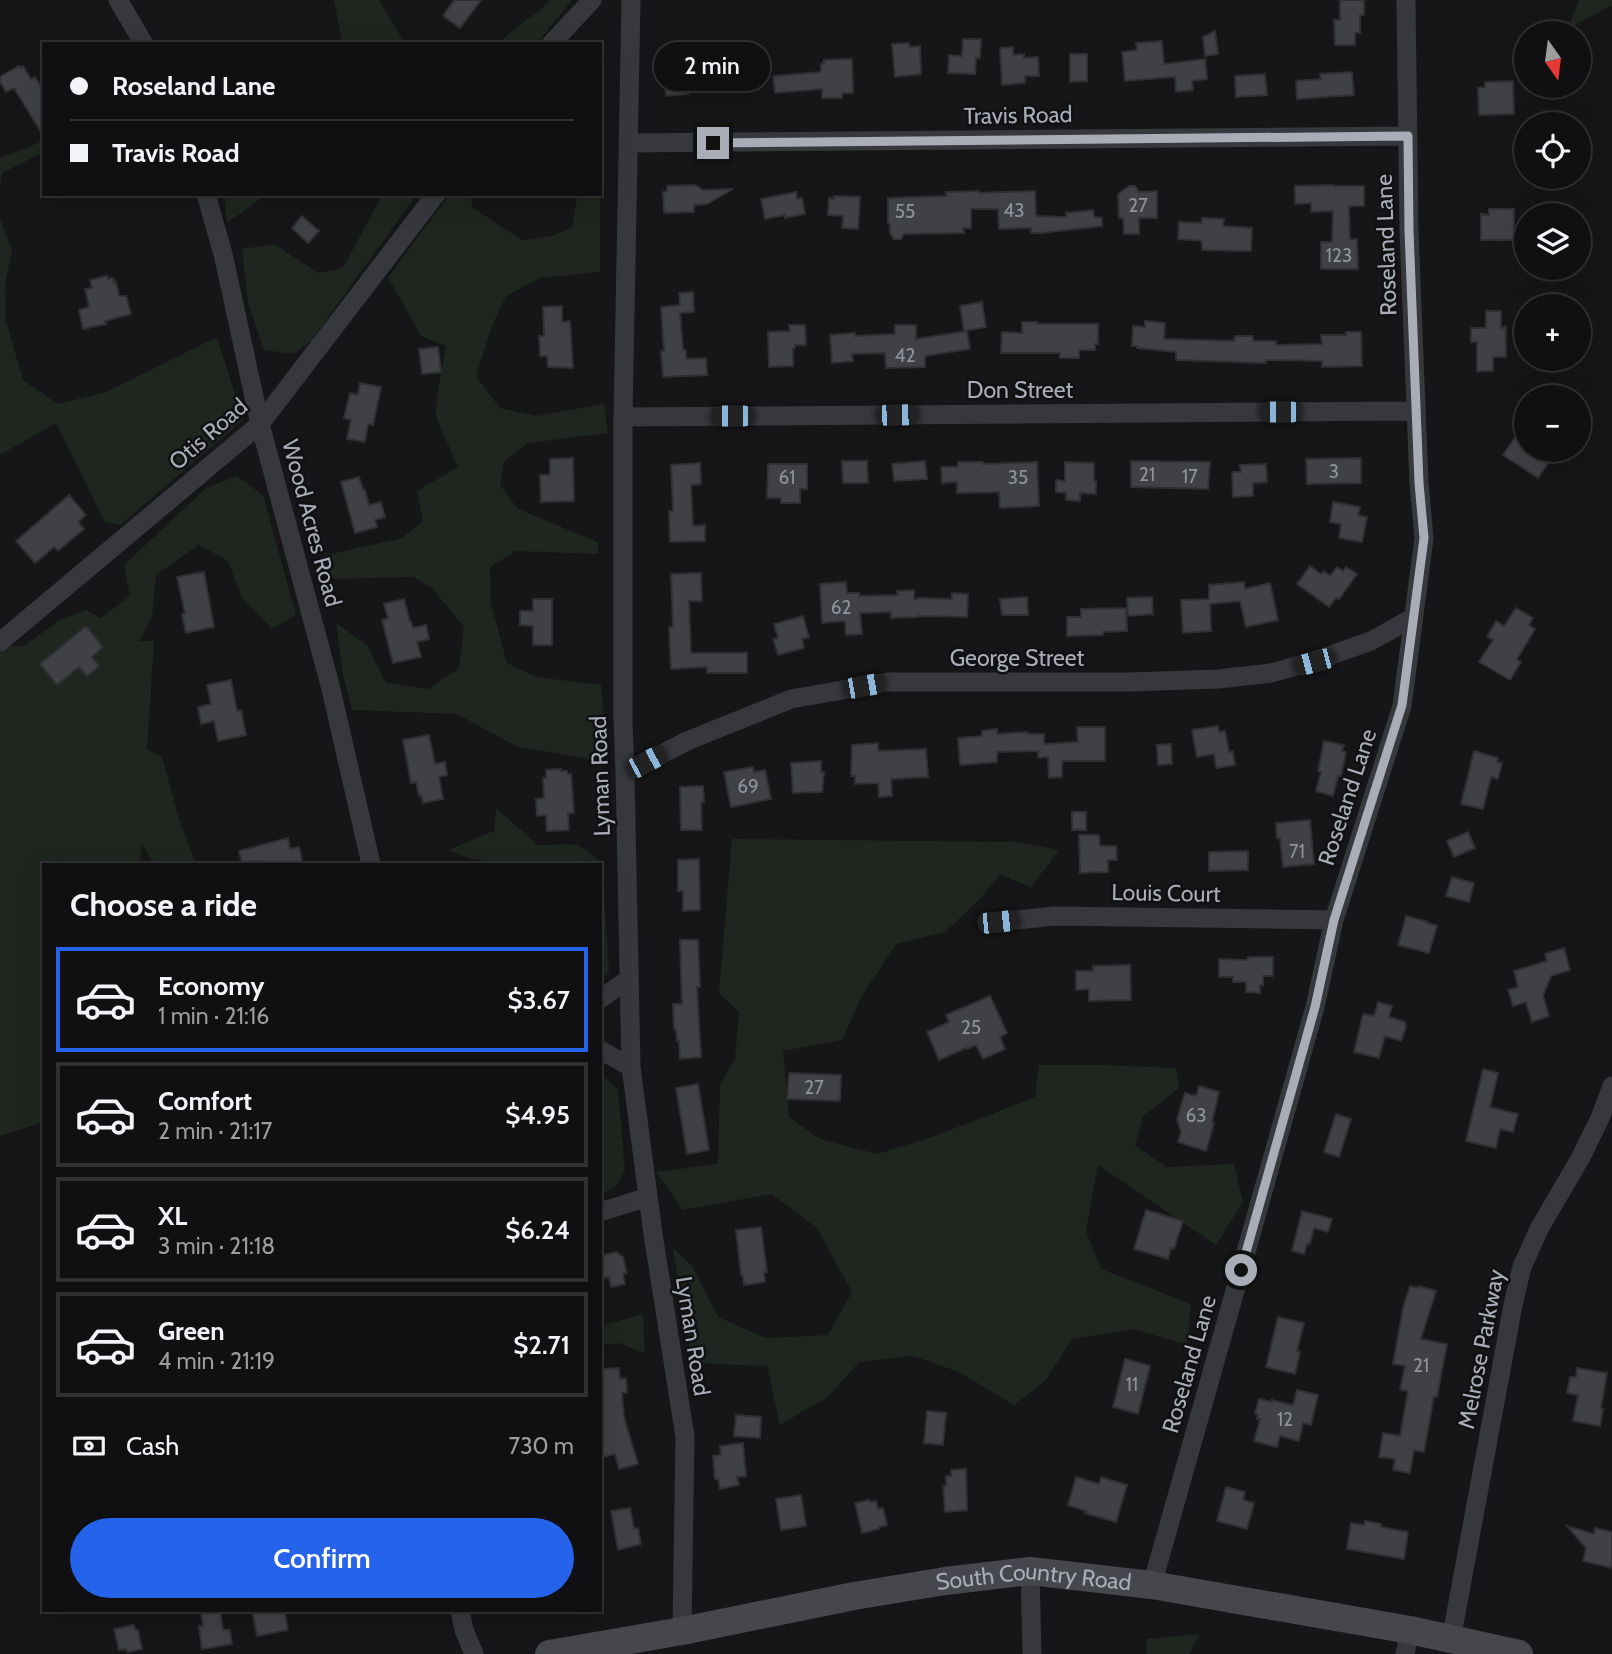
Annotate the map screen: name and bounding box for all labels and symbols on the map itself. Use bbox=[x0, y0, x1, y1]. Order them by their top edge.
north arrow bbox=[1514, 21, 1591, 98]
callout: 2 min bbox=[655, 41, 771, 90]
street label: Travis Road bbox=[963, 100, 1073, 130]
route end bbox=[697, 127, 729, 159]
street label: Roseland Lane bbox=[1370, 173, 1402, 316]
house number: 27 bbox=[1128, 194, 1148, 217]
house number: 43 bbox=[1003, 199, 1025, 222]
house number: 55 bbox=[895, 200, 915, 223]
house number: 123 bbox=[1326, 244, 1352, 267]
house number: 42 bbox=[895, 344, 915, 367]
street label: Don Street bbox=[967, 376, 1073, 404]
street label: Otis Road bbox=[163, 392, 253, 476]
car bbox=[1260, 402, 1302, 423]
car bbox=[876, 404, 919, 426]
car bbox=[712, 406, 754, 427]
street label: Wood Acres Road bbox=[276, 436, 348, 610]
house number: 3 bbox=[1329, 460, 1339, 483]
house number: 21 bbox=[1139, 463, 1155, 486]
house number: 17 bbox=[1182, 465, 1198, 488]
house number: 61 bbox=[779, 466, 795, 489]
house number: 35 bbox=[1008, 466, 1028, 489]
house number: 62 bbox=[831, 596, 851, 619]
street label: George Street bbox=[950, 644, 1084, 672]
car bbox=[1291, 646, 1338, 678]
car bbox=[842, 672, 887, 700]
street label: Lyman Road bbox=[584, 715, 616, 837]
street label: Roseland Lane bbox=[1312, 725, 1382, 869]
car bbox=[623, 743, 670, 781]
house number: 69 bbox=[737, 775, 759, 798]
house number: 71 bbox=[1289, 840, 1305, 863]
street label: Louis Court bbox=[1111, 878, 1221, 908]
car bbox=[977, 909, 1020, 935]
house number: 25 bbox=[961, 1016, 981, 1039]
house number: 27 bbox=[804, 1076, 824, 1099]
house number: 63 bbox=[1185, 1104, 1207, 1127]
route start bbox=[1225, 1254, 1257, 1286]
street label: Melrose Parkway bbox=[1452, 1266, 1510, 1431]
street label: Lyman Road bbox=[670, 1274, 716, 1398]
street label: Roseland Lane bbox=[1156, 1292, 1222, 1436]
house number: 21 bbox=[1413, 1354, 1429, 1377]
house number: 11 bbox=[1126, 1373, 1138, 1396]
house number: 12 bbox=[1277, 1408, 1293, 1431]
street label: South Country Road bbox=[934, 1557, 1133, 1597]

